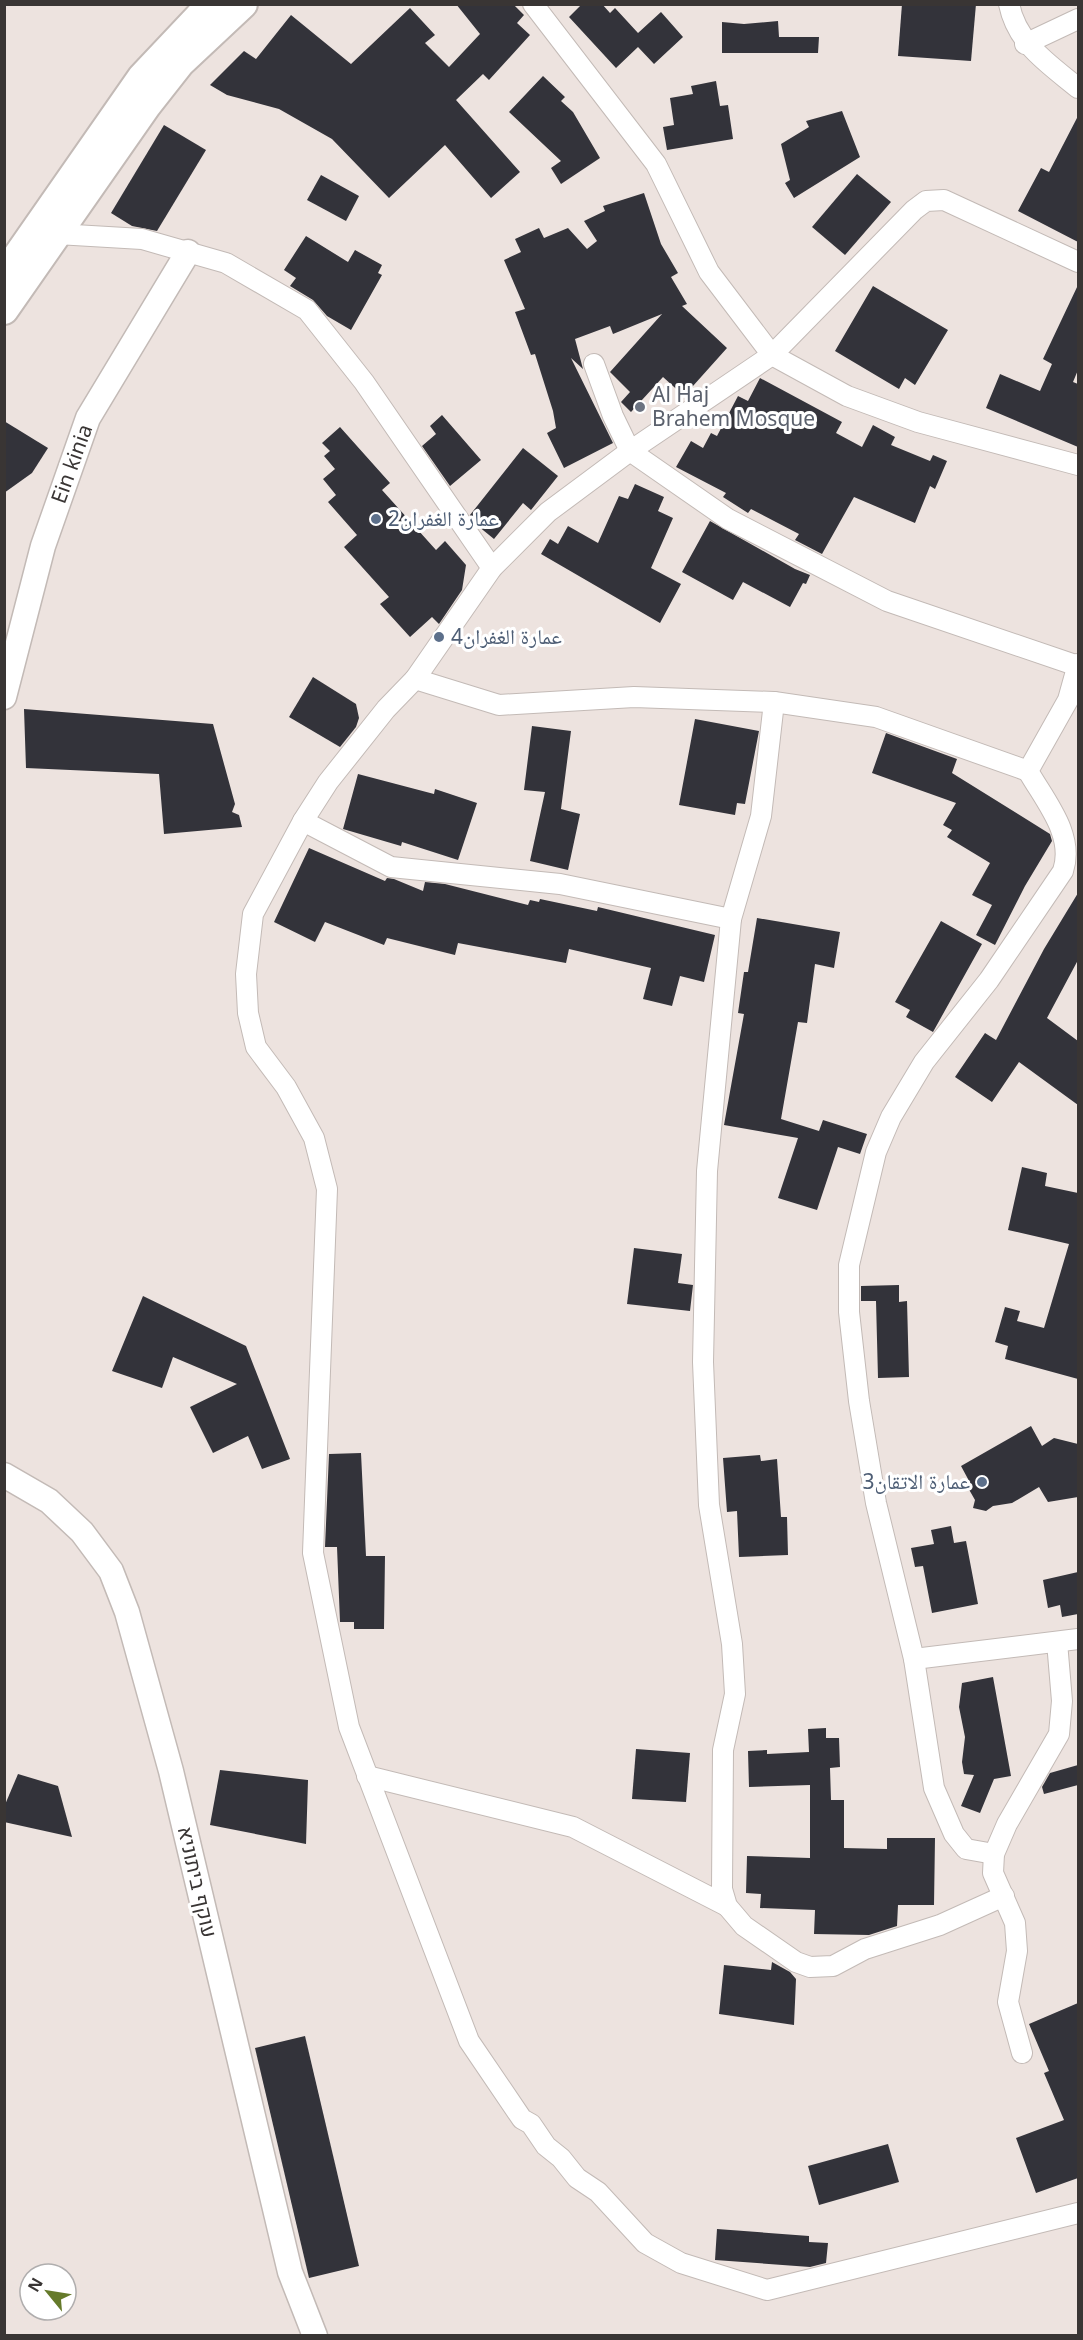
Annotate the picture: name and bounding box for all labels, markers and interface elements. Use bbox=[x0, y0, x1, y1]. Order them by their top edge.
place label: Al Haj Brahem Mosque bbox=[652, 380, 815, 432]
marker: Al Haj Brahem Mosque bbox=[633, 400, 647, 414]
street label: Ein kinia bbox=[44, 420, 98, 507]
place label: عمارة الغفران2 bbox=[388, 504, 499, 532]
marker: عمارة الغفران2 bbox=[369, 512, 383, 526]
place label: عمارة الغفران4 bbox=[451, 622, 562, 650]
marker: عمارة الغفران4 bbox=[432, 630, 446, 644]
place label: عمارة الاتقان3 bbox=[862, 1467, 970, 1495]
marker: عمارة الاتقان3 bbox=[975, 1475, 989, 1489]
street label: עוקף ביתוניא bbox=[172, 1823, 224, 1940]
north arrow bbox=[18, 2262, 78, 2322]
text: N bbox=[22, 2273, 48, 2296]

